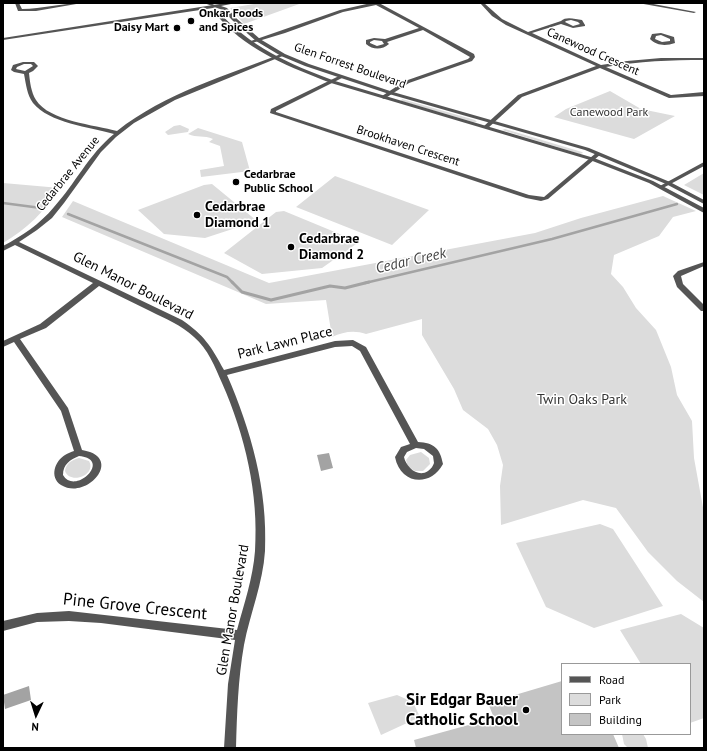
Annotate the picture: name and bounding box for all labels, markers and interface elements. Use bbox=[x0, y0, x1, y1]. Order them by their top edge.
place label: Onkar Foods and Spices bbox=[199, 7, 263, 35]
marker: Onkar Foods and Spices bbox=[186, 16, 196, 26]
place label: Daisy Mart bbox=[114, 21, 169, 35]
marker: Daisy Mart bbox=[172, 23, 182, 33]
street label: Canewood Crescent bbox=[544, 25, 642, 79]
street label: Glen Forrest Boulevard bbox=[292, 40, 408, 92]
park label: Canewood Park bbox=[570, 106, 648, 120]
street label: Brookhaven Crescent bbox=[355, 123, 461, 169]
street label: Cedarbrae Avenue bbox=[33, 134, 103, 214]
place label: Cedarbrae Public School bbox=[244, 168, 313, 196]
marker: Cedarbrae Public School bbox=[231, 177, 241, 187]
place label: Cedarbrae Diamond 1 bbox=[205, 199, 270, 232]
marker: Cedarbrae Diamond 1 bbox=[192, 210, 202, 220]
place label: Cedarbrae Diamond 2 bbox=[299, 231, 364, 264]
marker: Cedarbrae Diamond 2 bbox=[286, 242, 296, 252]
water label: Cedar Creek bbox=[374, 244, 448, 278]
street label: Glen Manor Boulevard bbox=[70, 248, 196, 324]
street label: Park Lawn Place bbox=[236, 323, 334, 363]
park label: Twin Oaks Park bbox=[537, 392, 627, 408]
street label: Glen Manor Boulevard bbox=[213, 543, 253, 677]
street label: Pine Grove Crescent bbox=[62, 589, 208, 625]
legend bbox=[561, 663, 691, 735]
text: Road bbox=[599, 672, 624, 687]
place label: Sir Edgar Bauer Catholic School bbox=[406, 690, 518, 730]
text: Park bbox=[599, 692, 621, 707]
north arrow bbox=[16, 695, 56, 735]
marker: Sir Edgar Bauer Catholic School bbox=[521, 705, 531, 715]
text: Building bbox=[599, 712, 642, 727]
text: N bbox=[31, 720, 39, 734]

